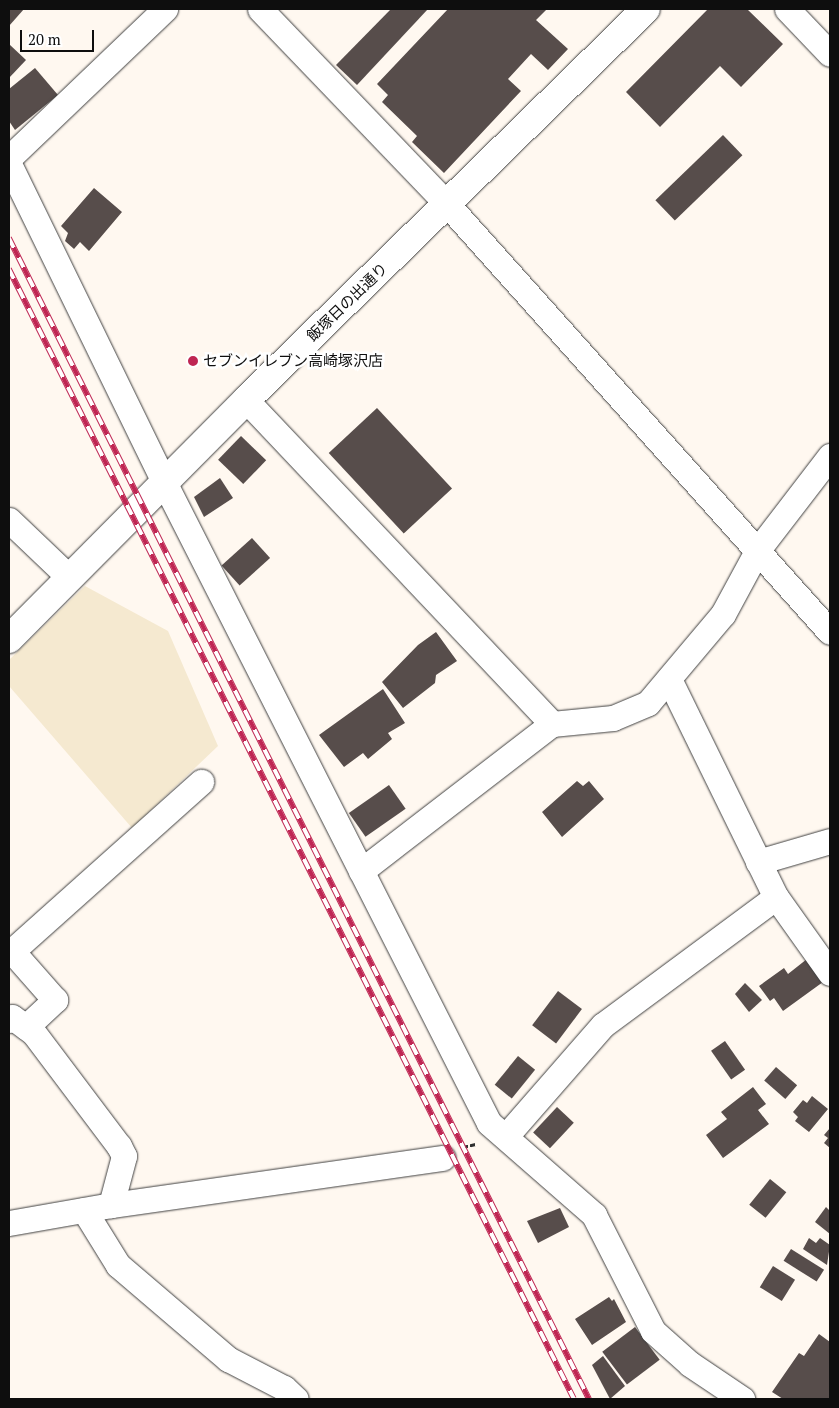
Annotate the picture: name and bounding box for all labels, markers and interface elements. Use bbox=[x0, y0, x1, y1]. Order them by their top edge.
scale bar bbox=[22, 20, 96, 52]
text: 20 m bbox=[28, 29, 61, 49]
street label: 飯塚日の出通り bbox=[303, 259, 391, 345]
place label: セブンイレブン高崎塚沢店 bbox=[203, 352, 383, 370]
marker: セブンイレブン高崎塚沢店 bbox=[187, 355, 199, 367]

